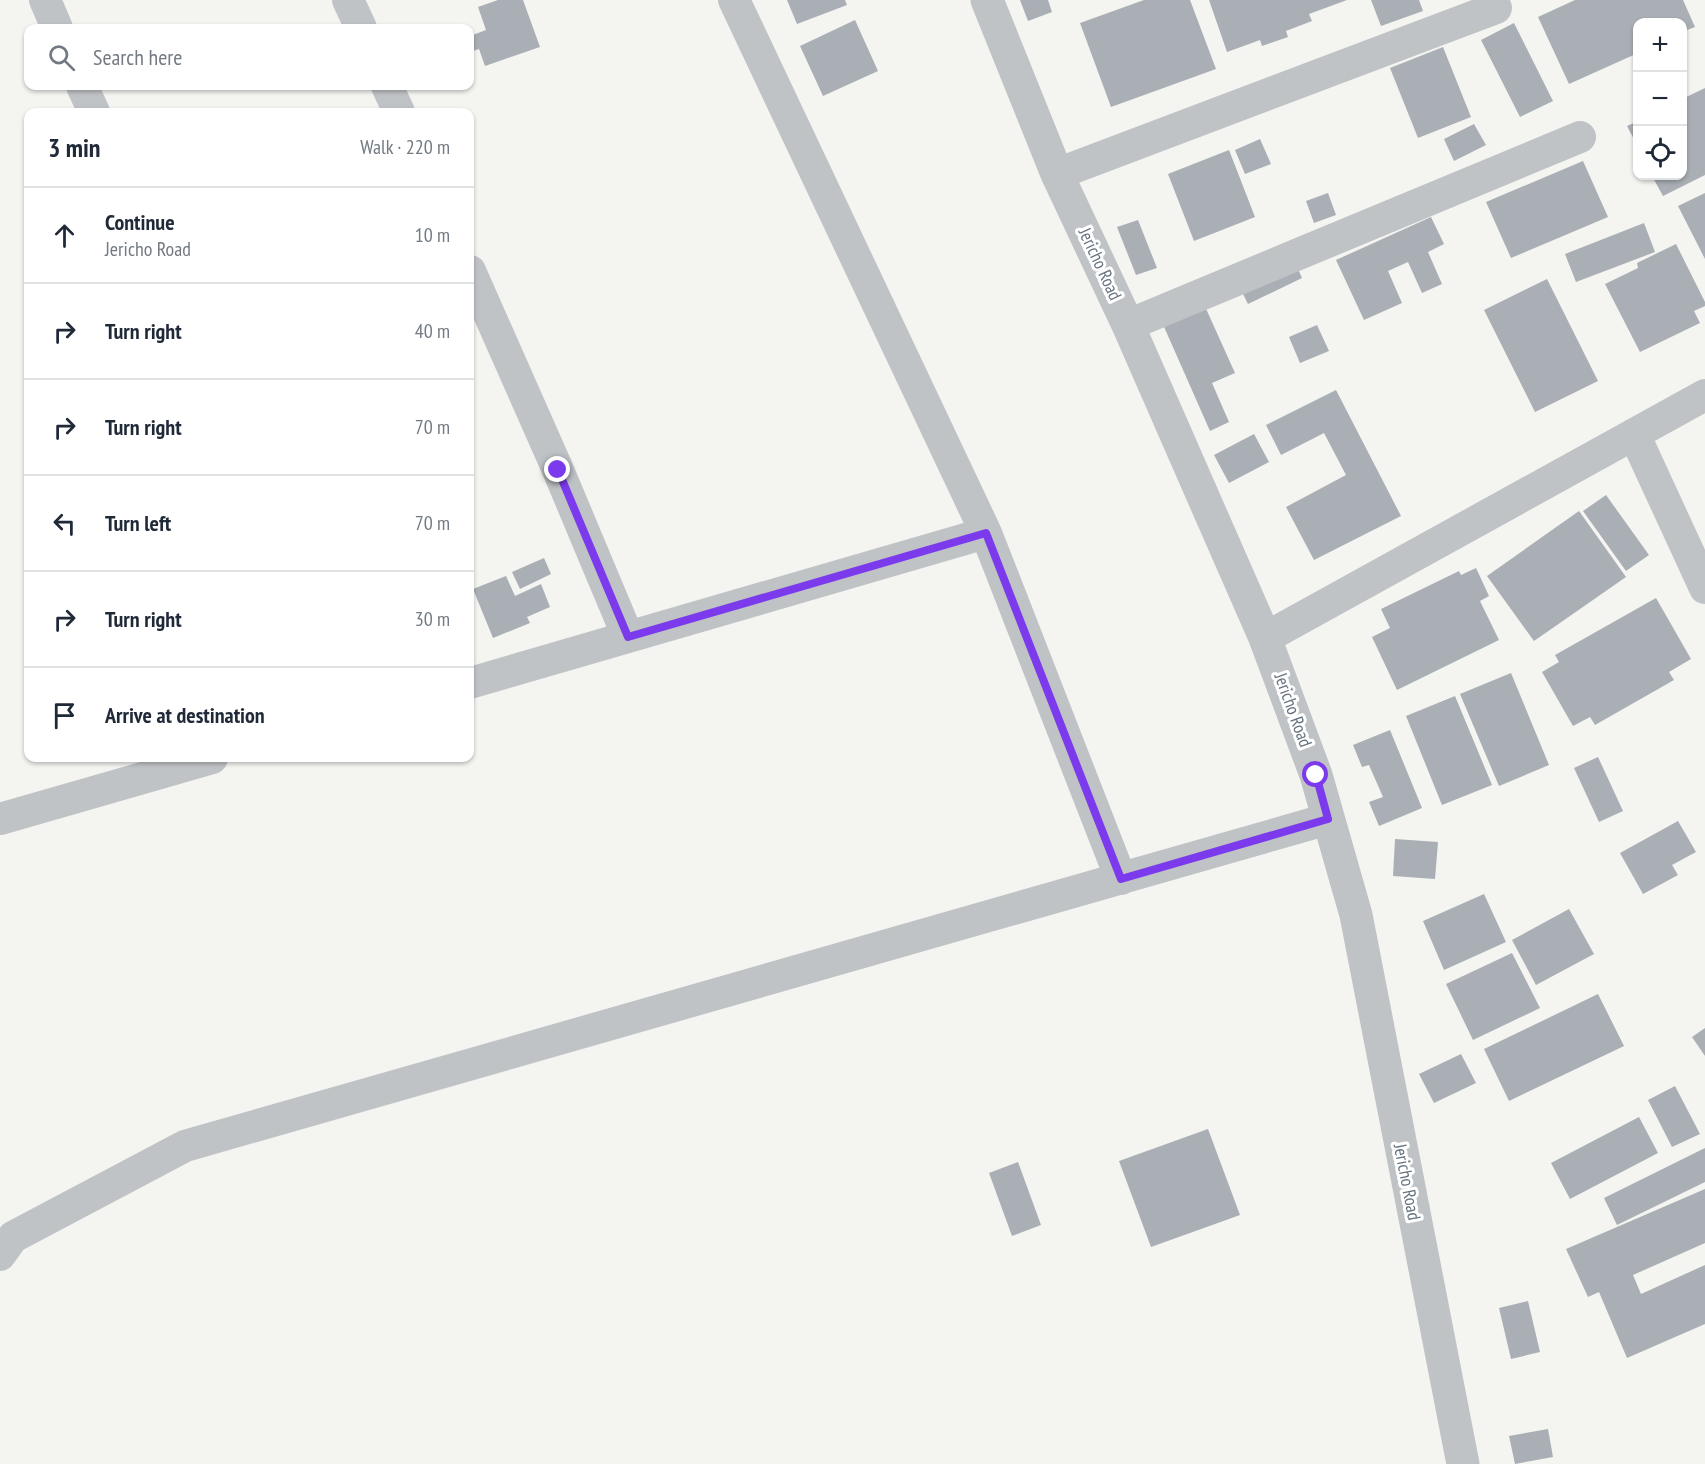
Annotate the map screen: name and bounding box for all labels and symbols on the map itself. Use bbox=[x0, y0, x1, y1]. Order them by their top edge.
street label: Jericho Road bbox=[1073, 223, 1127, 304]
route end bbox=[544, 456, 570, 482]
street label: Jericho Road bbox=[1269, 669, 1317, 750]
route start bbox=[1302, 761, 1328, 787]
street label: Jericho Road bbox=[1389, 1141, 1426, 1222]

